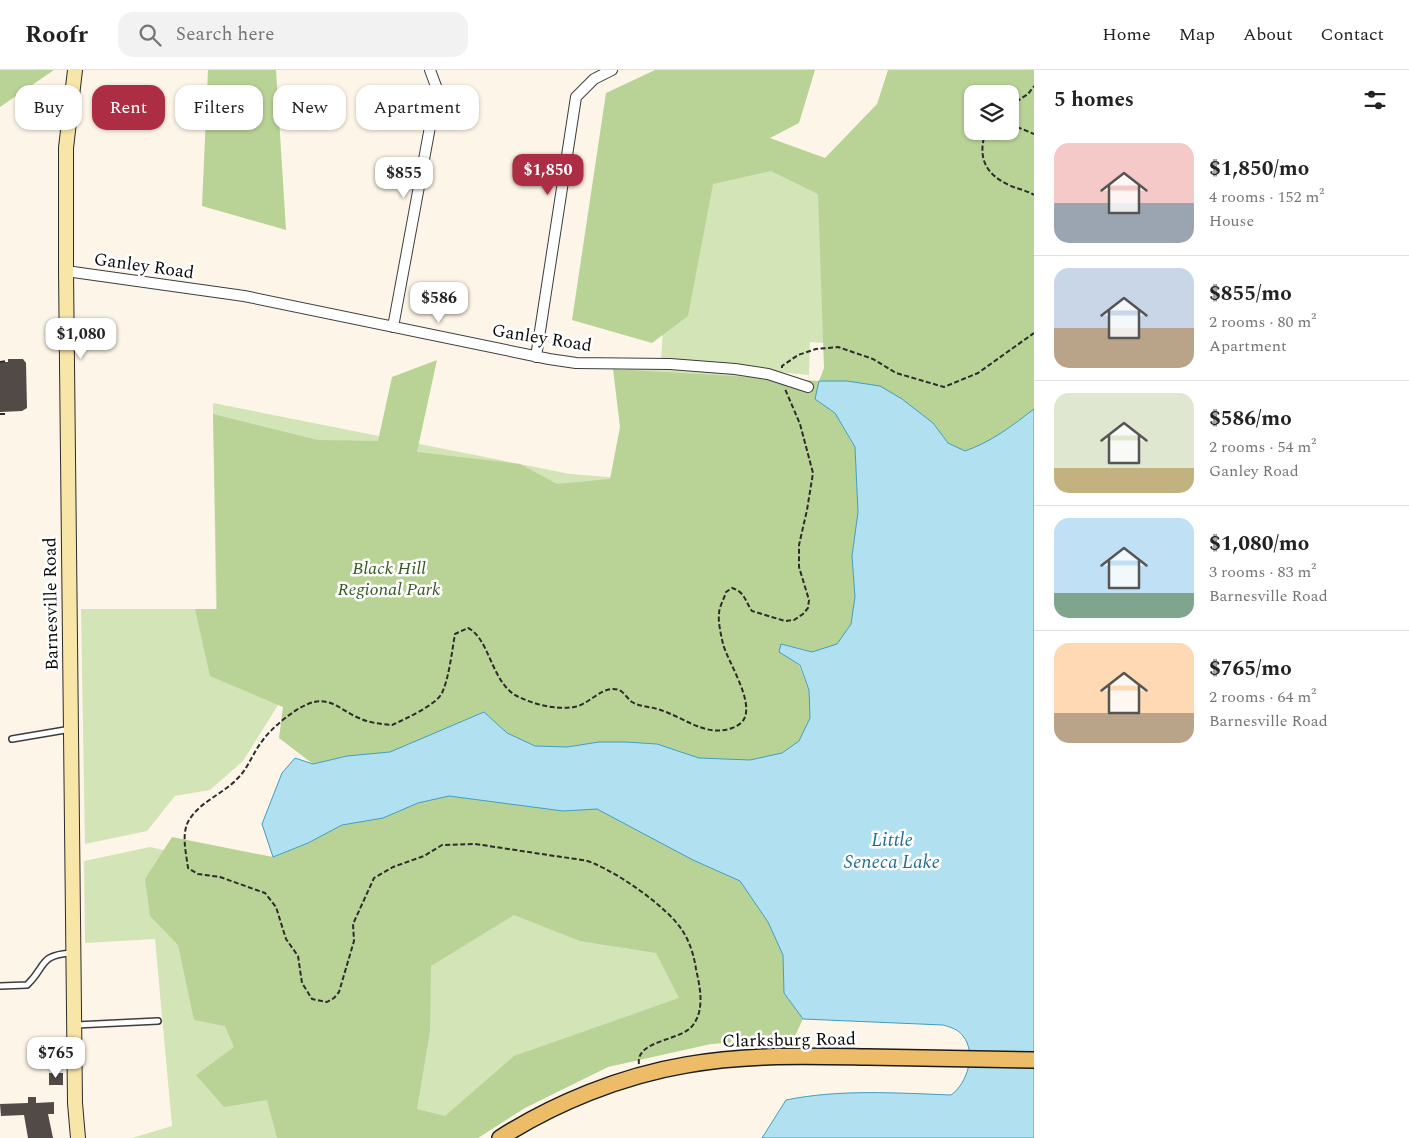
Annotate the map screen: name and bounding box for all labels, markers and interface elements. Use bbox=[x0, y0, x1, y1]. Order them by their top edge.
search box bbox=[118, 12, 468, 57]
text: Roofr bbox=[25, 17, 88, 53]
text: Search here bbox=[176, 20, 274, 49]
icon: search bbox=[136, 21, 164, 49]
text: Home bbox=[1102, 21, 1151, 48]
text: Map bbox=[1179, 21, 1215, 48]
text: About bbox=[1243, 21, 1293, 48]
text: Contact bbox=[1321, 21, 1384, 48]
text: 5 homes bbox=[1054, 84, 1134, 116]
chip: Buy bbox=[15, 85, 82, 130]
chip: Rent bbox=[92, 85, 165, 130]
chip: Filters bbox=[175, 85, 263, 130]
chip: New bbox=[273, 85, 346, 130]
chip: Apartment bbox=[356, 85, 479, 130]
map controls bbox=[964, 85, 1019, 140]
button: layers bbox=[964, 85, 1019, 140]
icon: filters bbox=[1361, 86, 1389, 114]
text: $1,850/mo bbox=[1209, 153, 1309, 185]
pin: $1,850 bbox=[507, 154, 589, 196]
pin: $855 bbox=[374, 156, 434, 199]
text: $1,850 bbox=[523, 158, 573, 182]
text: $855 bbox=[386, 161, 422, 185]
icon: home bbox=[1094, 163, 1154, 223]
text: 4 rooms · 152 m² bbox=[1209, 185, 1324, 209]
text: House bbox=[1209, 209, 1254, 233]
street label: Ganley Road bbox=[92, 246, 196, 286]
text: $855/mo bbox=[1209, 278, 1292, 310]
pin: $586 bbox=[409, 282, 469, 324]
text: $586 bbox=[421, 286, 457, 310]
icon: home bbox=[1094, 288, 1154, 348]
text: 2 rooms · 80 m² bbox=[1209, 310, 1316, 334]
street label: Ganley Road bbox=[490, 317, 594, 359]
pin: $1,080 bbox=[40, 318, 122, 360]
text: $1,080 bbox=[56, 322, 106, 346]
text: Apartment bbox=[1209, 334, 1287, 358]
text: $586/mo bbox=[1209, 403, 1292, 435]
icon: home bbox=[1094, 413, 1154, 473]
text: 2 rooms · 54 m² bbox=[1209, 435, 1316, 459]
text: Ganley Road bbox=[1209, 459, 1299, 483]
text: $1,080/mo bbox=[1209, 528, 1309, 560]
street label: Barnesville Road bbox=[36, 537, 66, 671]
icon: home bbox=[1094, 538, 1154, 598]
park label: Black Hill Regional Park bbox=[338, 555, 441, 603]
text: 3 rooms · 83 m² bbox=[1209, 560, 1316, 584]
text: Barnesville Road bbox=[1209, 584, 1328, 608]
text: $765/mo bbox=[1209, 653, 1292, 685]
icon: home bbox=[1094, 663, 1154, 723]
text: 2 rooms · 64 m² bbox=[1209, 685, 1316, 709]
text: Barnesville Road bbox=[1209, 709, 1328, 733]
water label: Little Seneca Lake bbox=[844, 826, 940, 877]
street label: Clarksburg Road bbox=[722, 1025, 856, 1055]
pin: $765 bbox=[26, 1036, 86, 1079]
text: $765 bbox=[38, 1041, 74, 1065]

